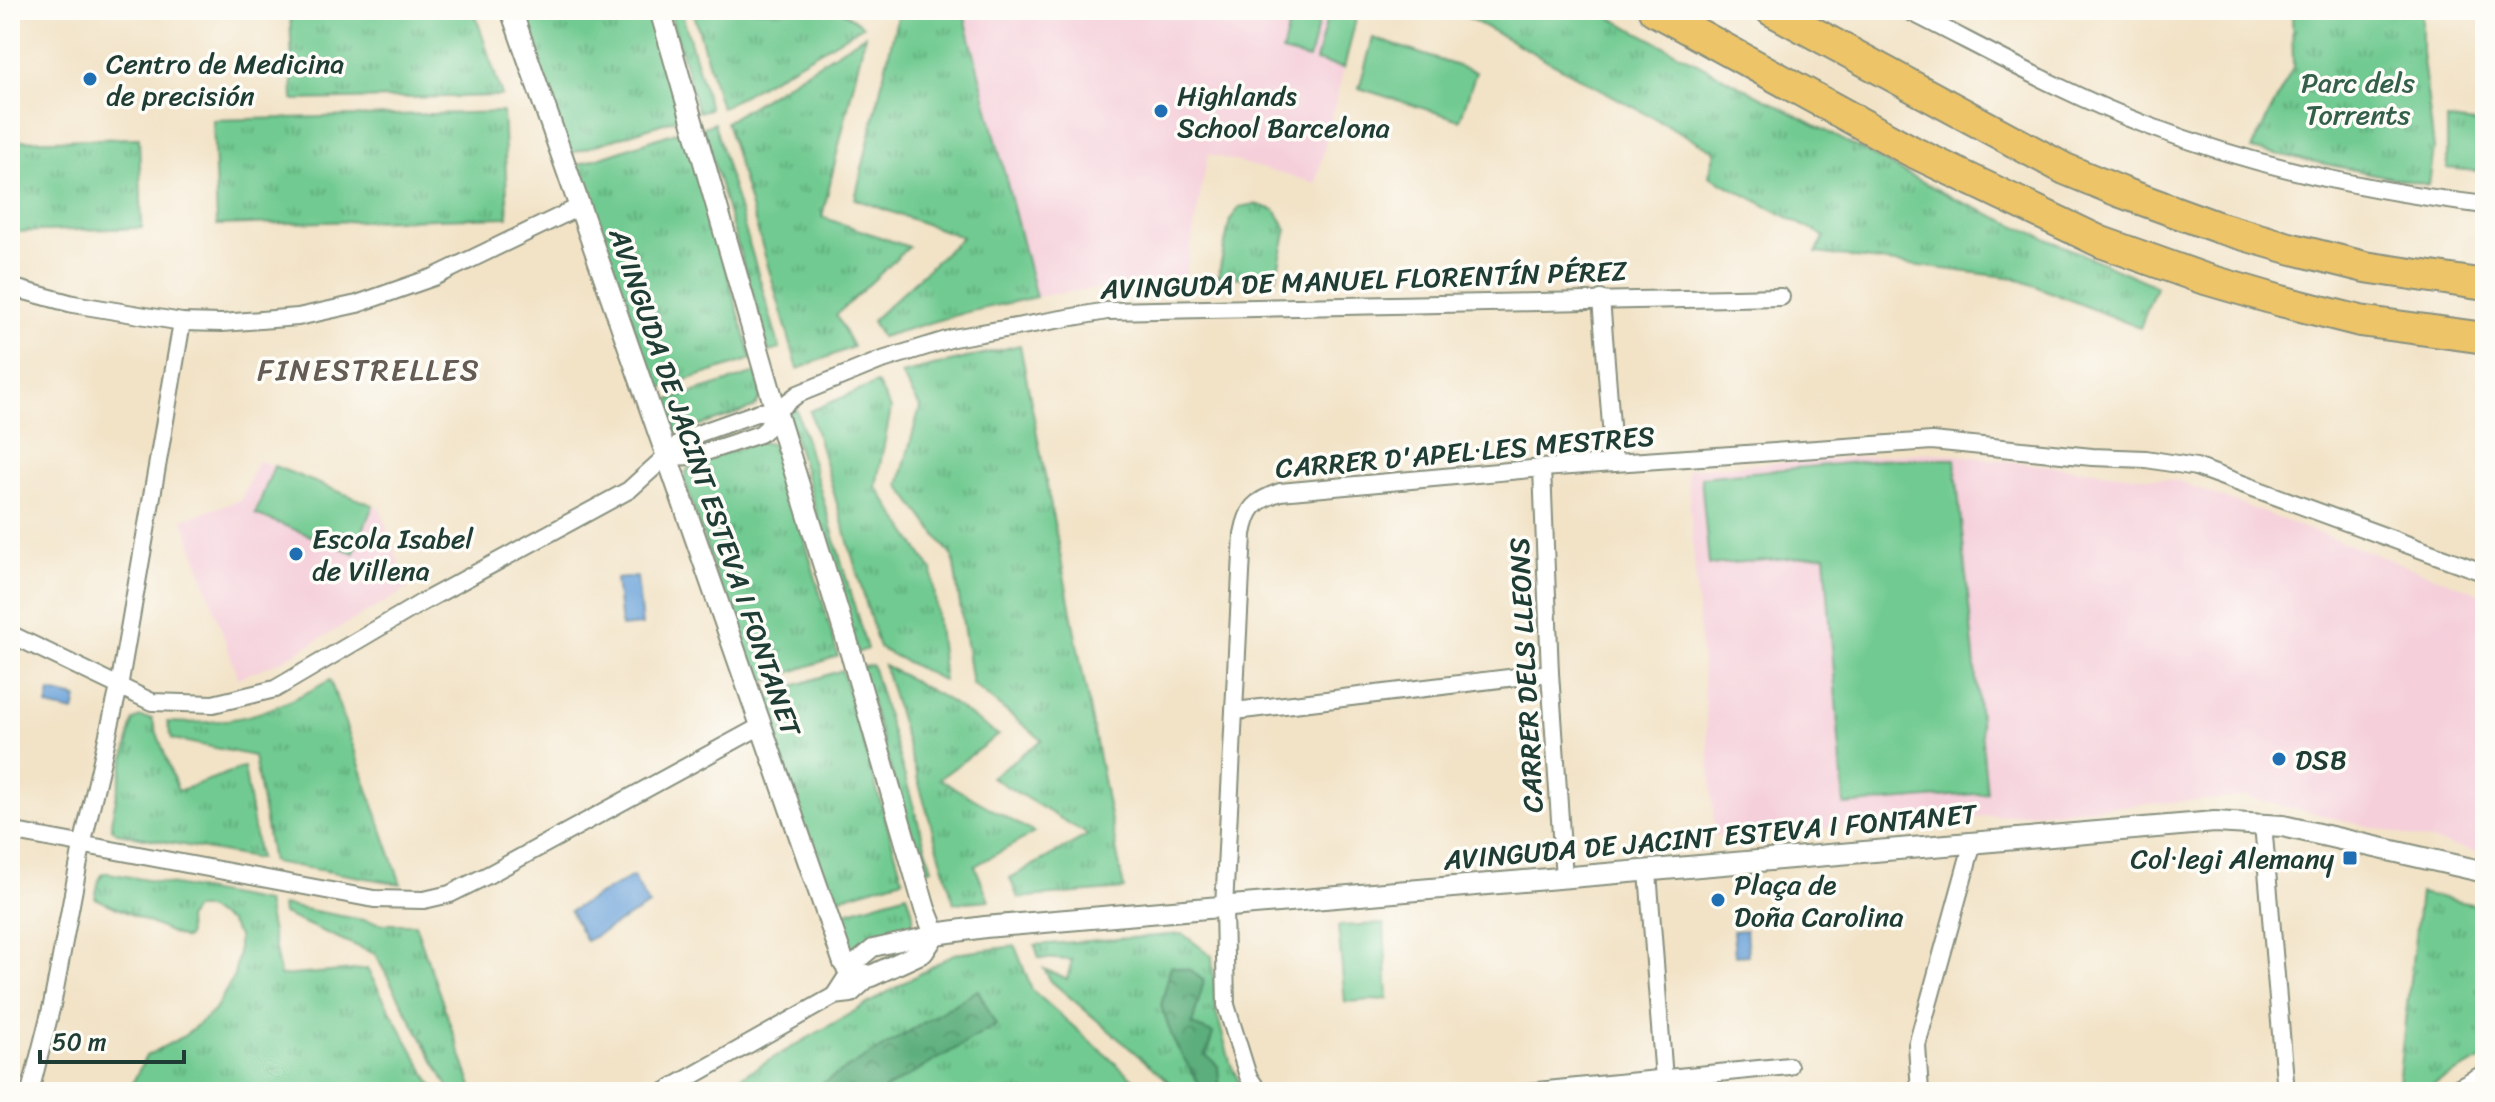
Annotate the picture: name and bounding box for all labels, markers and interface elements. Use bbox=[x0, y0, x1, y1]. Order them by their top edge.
place label: Centro de Medicina de precisión bbox=[106, 39, 344, 120]
park label: Parc dels Torrents bbox=[2301, 58, 2415, 139]
marker: Centro de Medicina de precisión bbox=[81, 70, 99, 88]
place label: Highlands School Barcelona bbox=[1177, 71, 1390, 152]
marker: Highlands School Barcelona bbox=[1152, 102, 1170, 120]
street label: AVINGUDA DE JACINT ESTEVA I FONTANET bbox=[594, 220, 816, 745]
street label: AVINGUDA DE MANUEL FLORENTÍN PÉREZ bbox=[1099, 246, 1628, 314]
district label: FINESTRELLES bbox=[257, 343, 481, 397]
street label: CARRER D'APEL·LES MESTRES bbox=[1273, 411, 1657, 493]
place label: Escola Isabel de Villena bbox=[312, 514, 474, 595]
street label: CARRER DELS LLEONS bbox=[1494, 536, 1558, 814]
marker: Escola Isabel de Villena bbox=[287, 545, 305, 563]
place label: DSB bbox=[2295, 735, 2347, 784]
marker: DSB bbox=[2270, 750, 2288, 768]
street label: AVINGUDA DE JACINT ESTEVA I FONTANET bbox=[1441, 789, 1981, 885]
place label: Col·legi Alemany bbox=[2130, 834, 2335, 883]
marker: Col·legi Alemany bbox=[2341, 849, 2359, 867]
place label: Plaça de Doña Carolina bbox=[1734, 860, 1904, 941]
marker: Plaça de Doña Carolina bbox=[1709, 891, 1727, 909]
scale bar bbox=[40, 1014, 184, 1064]
text: 50 m bbox=[52, 1021, 107, 1063]

